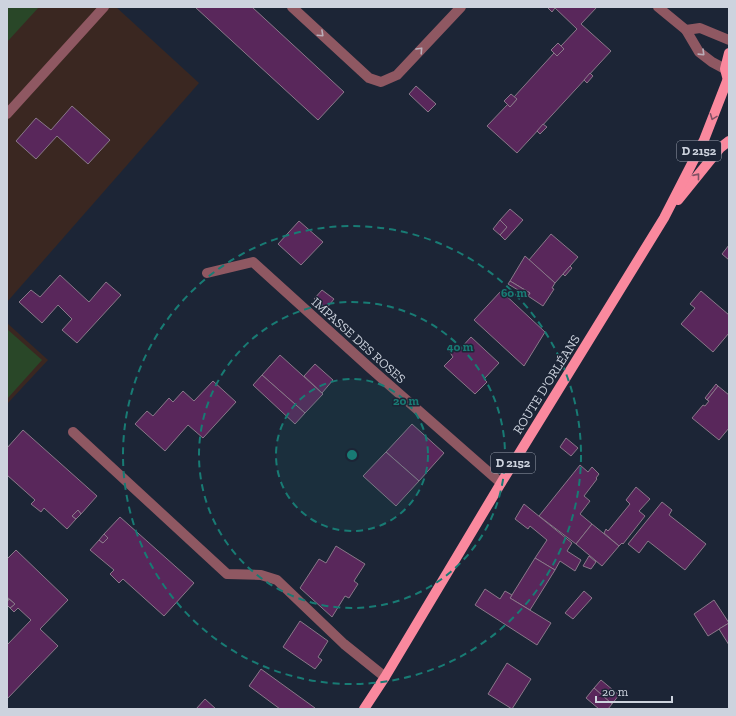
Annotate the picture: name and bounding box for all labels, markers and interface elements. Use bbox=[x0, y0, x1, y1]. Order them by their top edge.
one-way arrow bbox=[316, 29, 324, 36]
one-way arrow bbox=[416, 47, 423, 55]
one-way arrow bbox=[697, 48, 705, 56]
one-way arrow bbox=[710, 114, 718, 121]
road number: D 2152 bbox=[677, 141, 721, 161]
one-way arrow bbox=[693, 174, 700, 181]
text: 60 m bbox=[501, 286, 528, 300]
street label: IMPASSE DES ROSES bbox=[309, 294, 409, 386]
street label: ROUTE D'ORLÉANS bbox=[510, 332, 583, 437]
text: 40 m bbox=[447, 340, 474, 354]
text: 20 m bbox=[393, 394, 420, 408]
centre of rings bbox=[345, 448, 359, 462]
road number: D 2152 bbox=[491, 453, 535, 473]
scale bar bbox=[596, 678, 672, 704]
text: 20 m bbox=[602, 685, 629, 699]

